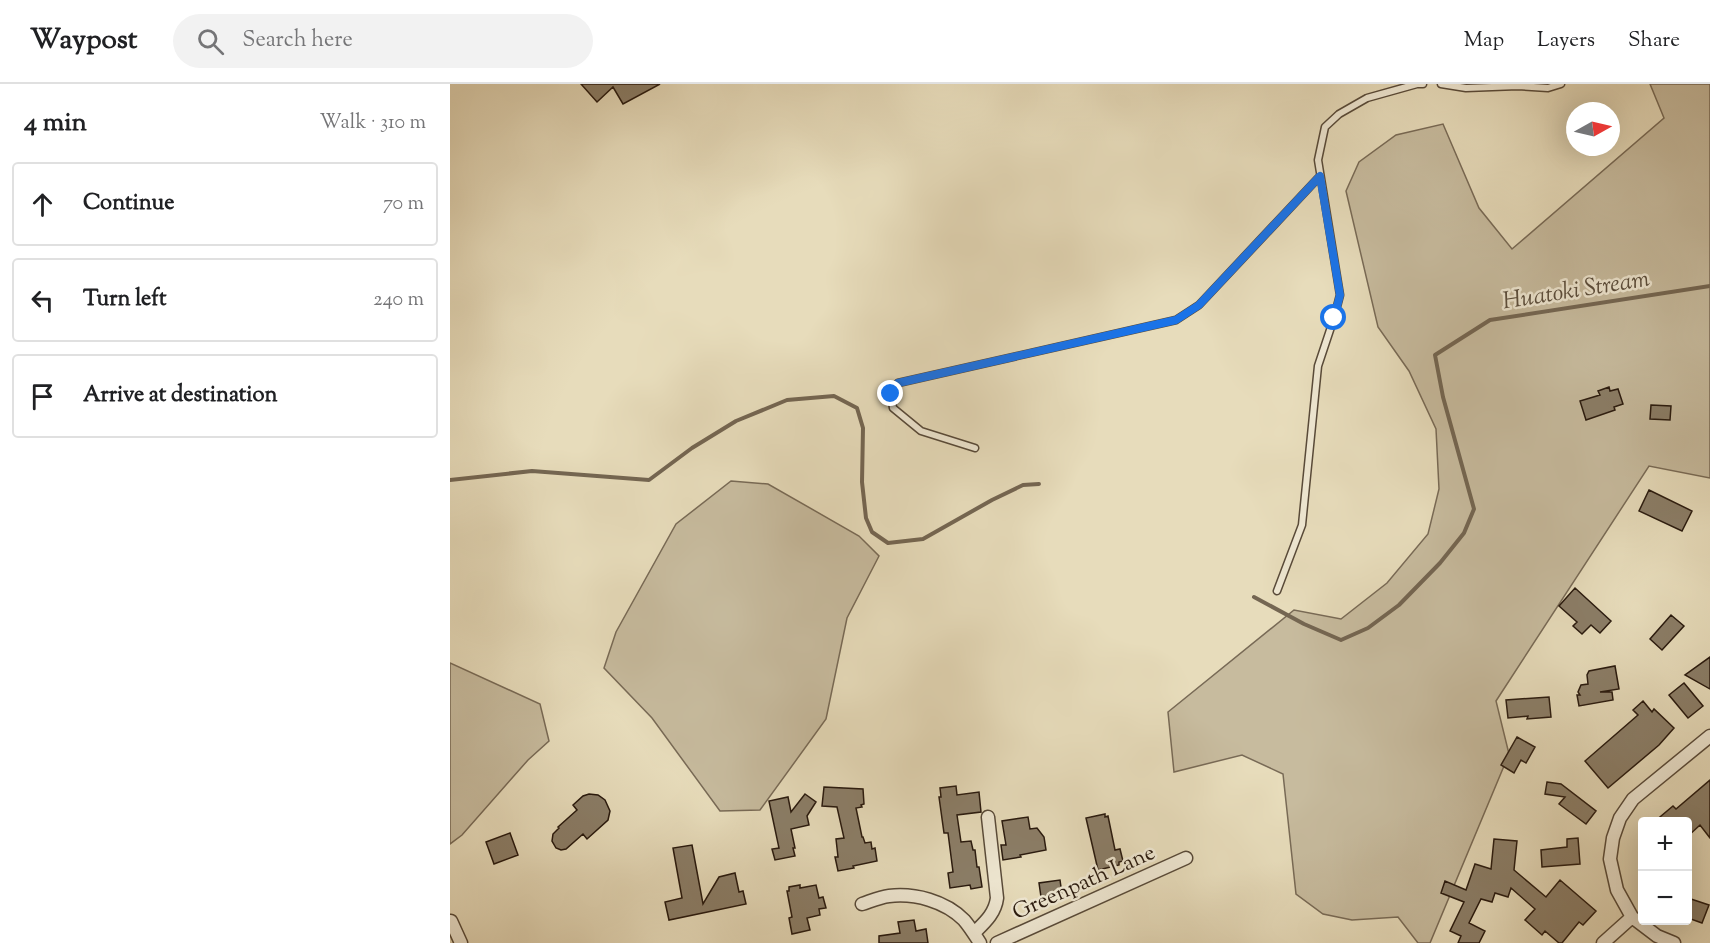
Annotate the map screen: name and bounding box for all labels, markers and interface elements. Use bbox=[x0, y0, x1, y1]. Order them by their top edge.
search box bbox=[173, 14, 593, 68]
text: Waypost bbox=[30, 21, 137, 61]
icon: search bbox=[194, 25, 227, 58]
text: Search here bbox=[242, 25, 353, 57]
text: Map bbox=[1464, 26, 1504, 56]
text: Layers bbox=[1537, 26, 1595, 56]
text: Share bbox=[1628, 26, 1680, 56]
north arrow bbox=[1566, 102, 1620, 156]
text: 4 min bbox=[24, 105, 87, 142]
text: Walk · 310 m bbox=[319, 109, 426, 138]
icon: ahead bbox=[26, 188, 59, 221]
text: Continue bbox=[83, 188, 174, 220]
text: 70 m bbox=[383, 190, 424, 219]
water label: Huatoki Stream bbox=[1500, 263, 1652, 319]
icon: left bbox=[26, 284, 59, 317]
text: Turn left bbox=[83, 284, 166, 316]
text: 240 m bbox=[373, 286, 424, 315]
route start bbox=[1320, 304, 1346, 330]
icon: arrive bbox=[26, 380, 59, 413]
text: Arrive at destination bbox=[83, 380, 278, 412]
route end bbox=[877, 380, 903, 406]
map controls bbox=[1638, 817, 1692, 925]
button: + bbox=[1638, 817, 1692, 871]
street label: Greenpath Lane bbox=[1008, 838, 1161, 930]
button: − bbox=[1638, 871, 1692, 925]

